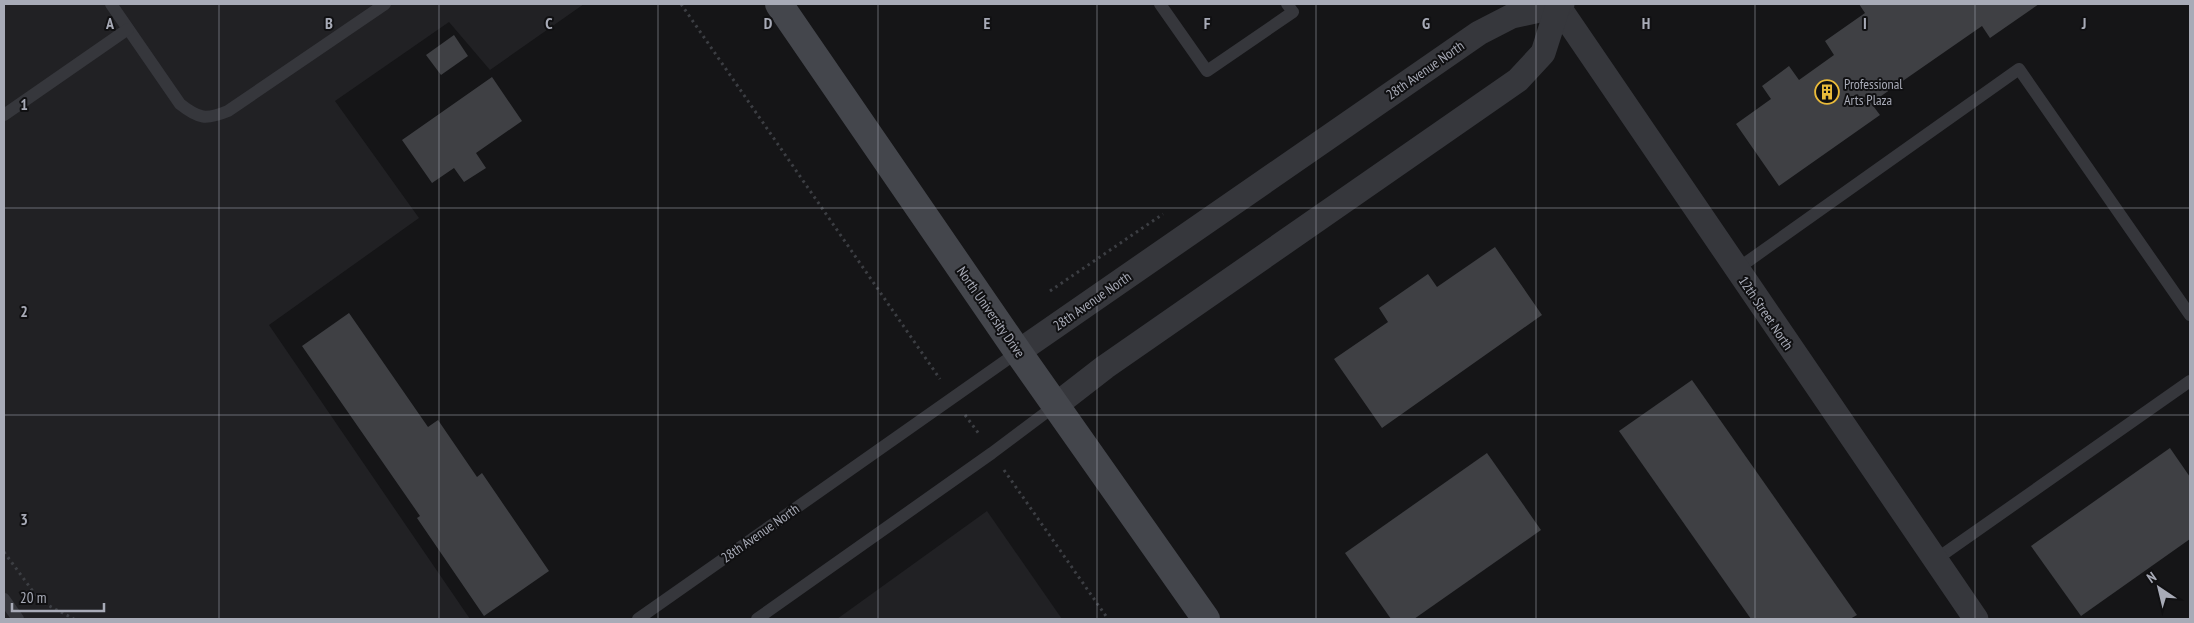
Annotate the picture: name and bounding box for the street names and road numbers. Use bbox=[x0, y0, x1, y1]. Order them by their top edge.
street label: 28th Avenue North bbox=[1382, 36, 1468, 104]
street label: North University Drive bbox=[953, 263, 1029, 361]
street label: 28th Avenue North bbox=[1049, 267, 1135, 335]
street label: 12th Street North bbox=[1735, 273, 1797, 353]
street label: 28th Avenue North bbox=[717, 499, 803, 567]

